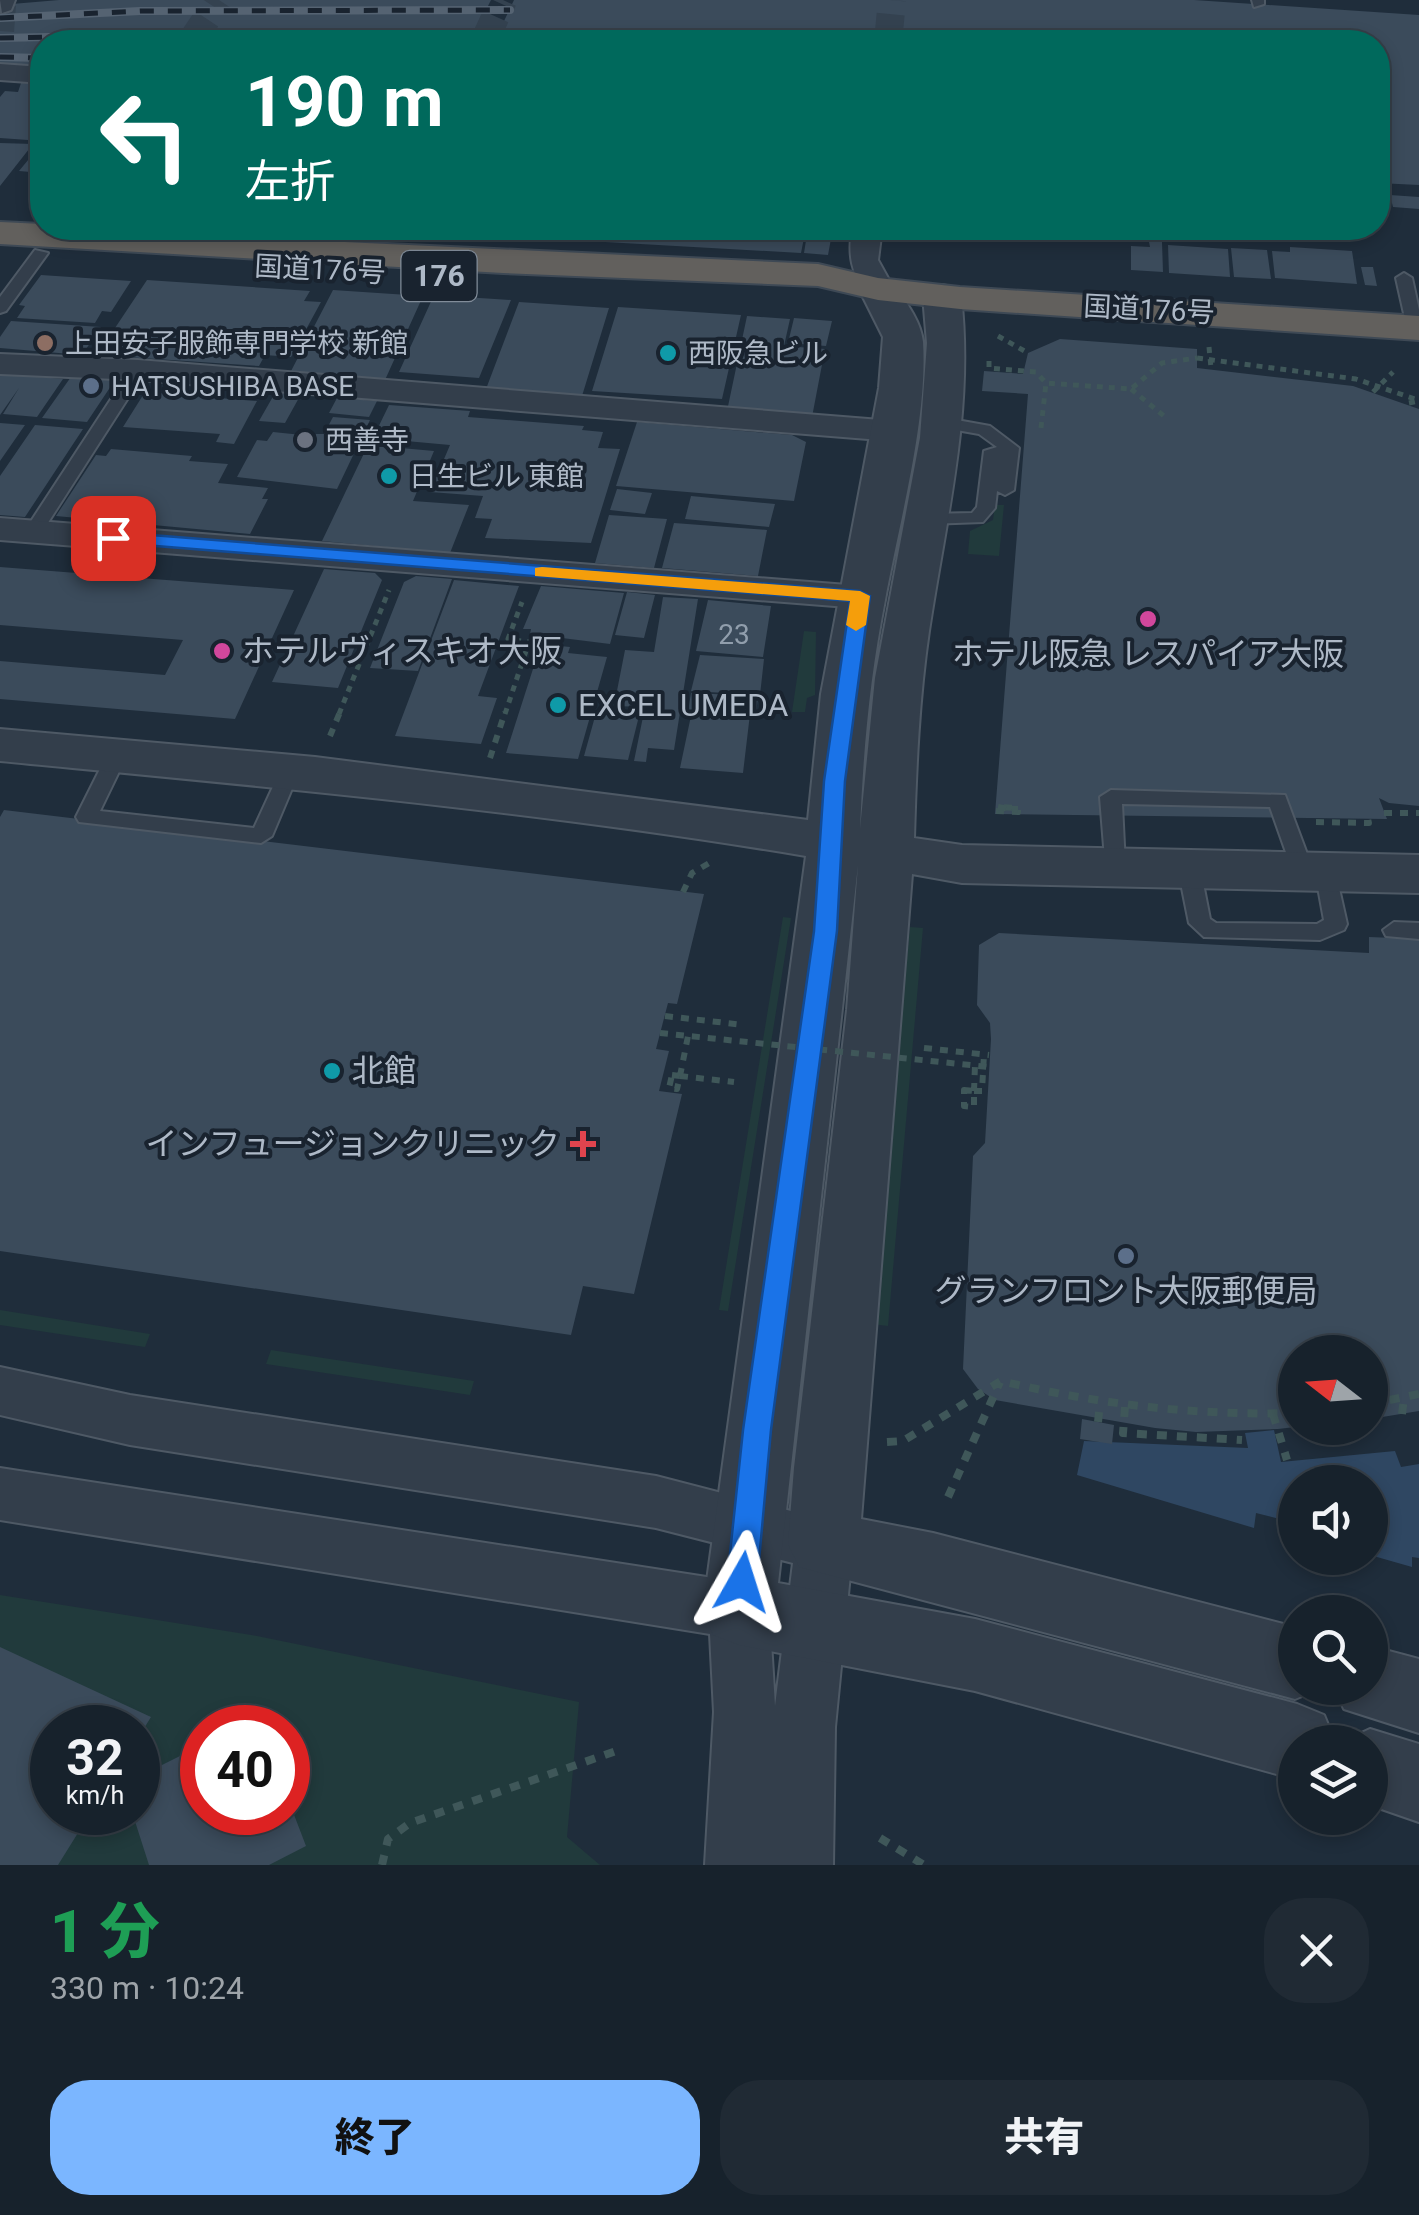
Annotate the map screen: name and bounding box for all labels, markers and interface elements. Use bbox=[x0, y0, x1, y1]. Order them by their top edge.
text: 190 m bbox=[245, 61, 444, 143]
icon: left bbox=[80, 70, 210, 200]
text: 左折 bbox=[245, 155, 335, 208]
street label: 国道176号 bbox=[254, 250, 386, 289]
road number: 176 bbox=[402, 251, 476, 301]
street label: 国道176号 bbox=[1083, 290, 1215, 329]
place label: 上田安子服飾専門学校 新館 bbox=[65, 327, 408, 360]
marker: 上田安子服飾専門学校 新館 bbox=[34, 332, 56, 354]
place label: 西阪急ビル bbox=[688, 337, 828, 370]
marker: 西阪急ビル bbox=[657, 342, 679, 364]
place label: HATSUSHIBA BASE bbox=[111, 370, 354, 403]
marker: HATSUSHIBA BASE bbox=[80, 375, 102, 397]
place label: 西善寺 bbox=[325, 424, 409, 457]
marker: 西善寺 bbox=[294, 429, 316, 451]
place label: 日生ビル 東館 bbox=[409, 460, 584, 493]
marker: 日生ビル 東館 bbox=[378, 465, 400, 487]
pin bbox=[71, 496, 156, 581]
icon: arrive bbox=[86, 511, 141, 566]
marker: ホテル阪急 レスパイア大阪 bbox=[1137, 608, 1159, 630]
house number: 23 bbox=[718, 618, 750, 651]
place label: ホテルヴィスキオ大阪 bbox=[242, 632, 562, 670]
place label: ホテル阪急 レスパイア大阪 bbox=[952, 635, 1344, 673]
marker: ホテルヴィスキオ大阪 bbox=[211, 640, 233, 662]
place label: EXCEL UMEDA bbox=[578, 686, 789, 724]
marker: EXCEL UMEDA bbox=[547, 694, 569, 716]
place label: 北館 bbox=[352, 1052, 416, 1090]
marker: 北館 bbox=[321, 1060, 343, 1082]
place label: インフュージョンクリニック bbox=[146, 1125, 560, 1163]
marker: インフュージョンクリニック bbox=[570, 1131, 596, 1157]
marker: グランフロント大阪郵便局 bbox=[1115, 1245, 1137, 1267]
place label: グランフロント大阪郵便局 bbox=[934, 1272, 1318, 1310]
north arrow bbox=[1278, 1335, 1388, 1445]
map controls bbox=[1278, 1335, 1388, 1835]
button: sound bbox=[1278, 1465, 1388, 1575]
position arrow bbox=[690, 1530, 794, 1634]
button: search bbox=[1278, 1595, 1388, 1705]
speed limit sign: 40 bbox=[180, 1705, 310, 1835]
button: layers bbox=[1278, 1725, 1388, 1835]
text: 32 bbox=[66, 1729, 124, 1787]
text: km/h bbox=[66, 1781, 124, 1810]
text: 1 分 bbox=[50, 1896, 160, 1967]
button: close bbox=[1264, 1898, 1369, 2003]
text: 330 m · 10:24 bbox=[50, 1969, 244, 2007]
button: 終了 bbox=[50, 2080, 700, 2195]
button: 共有 bbox=[720, 2080, 1369, 2195]

